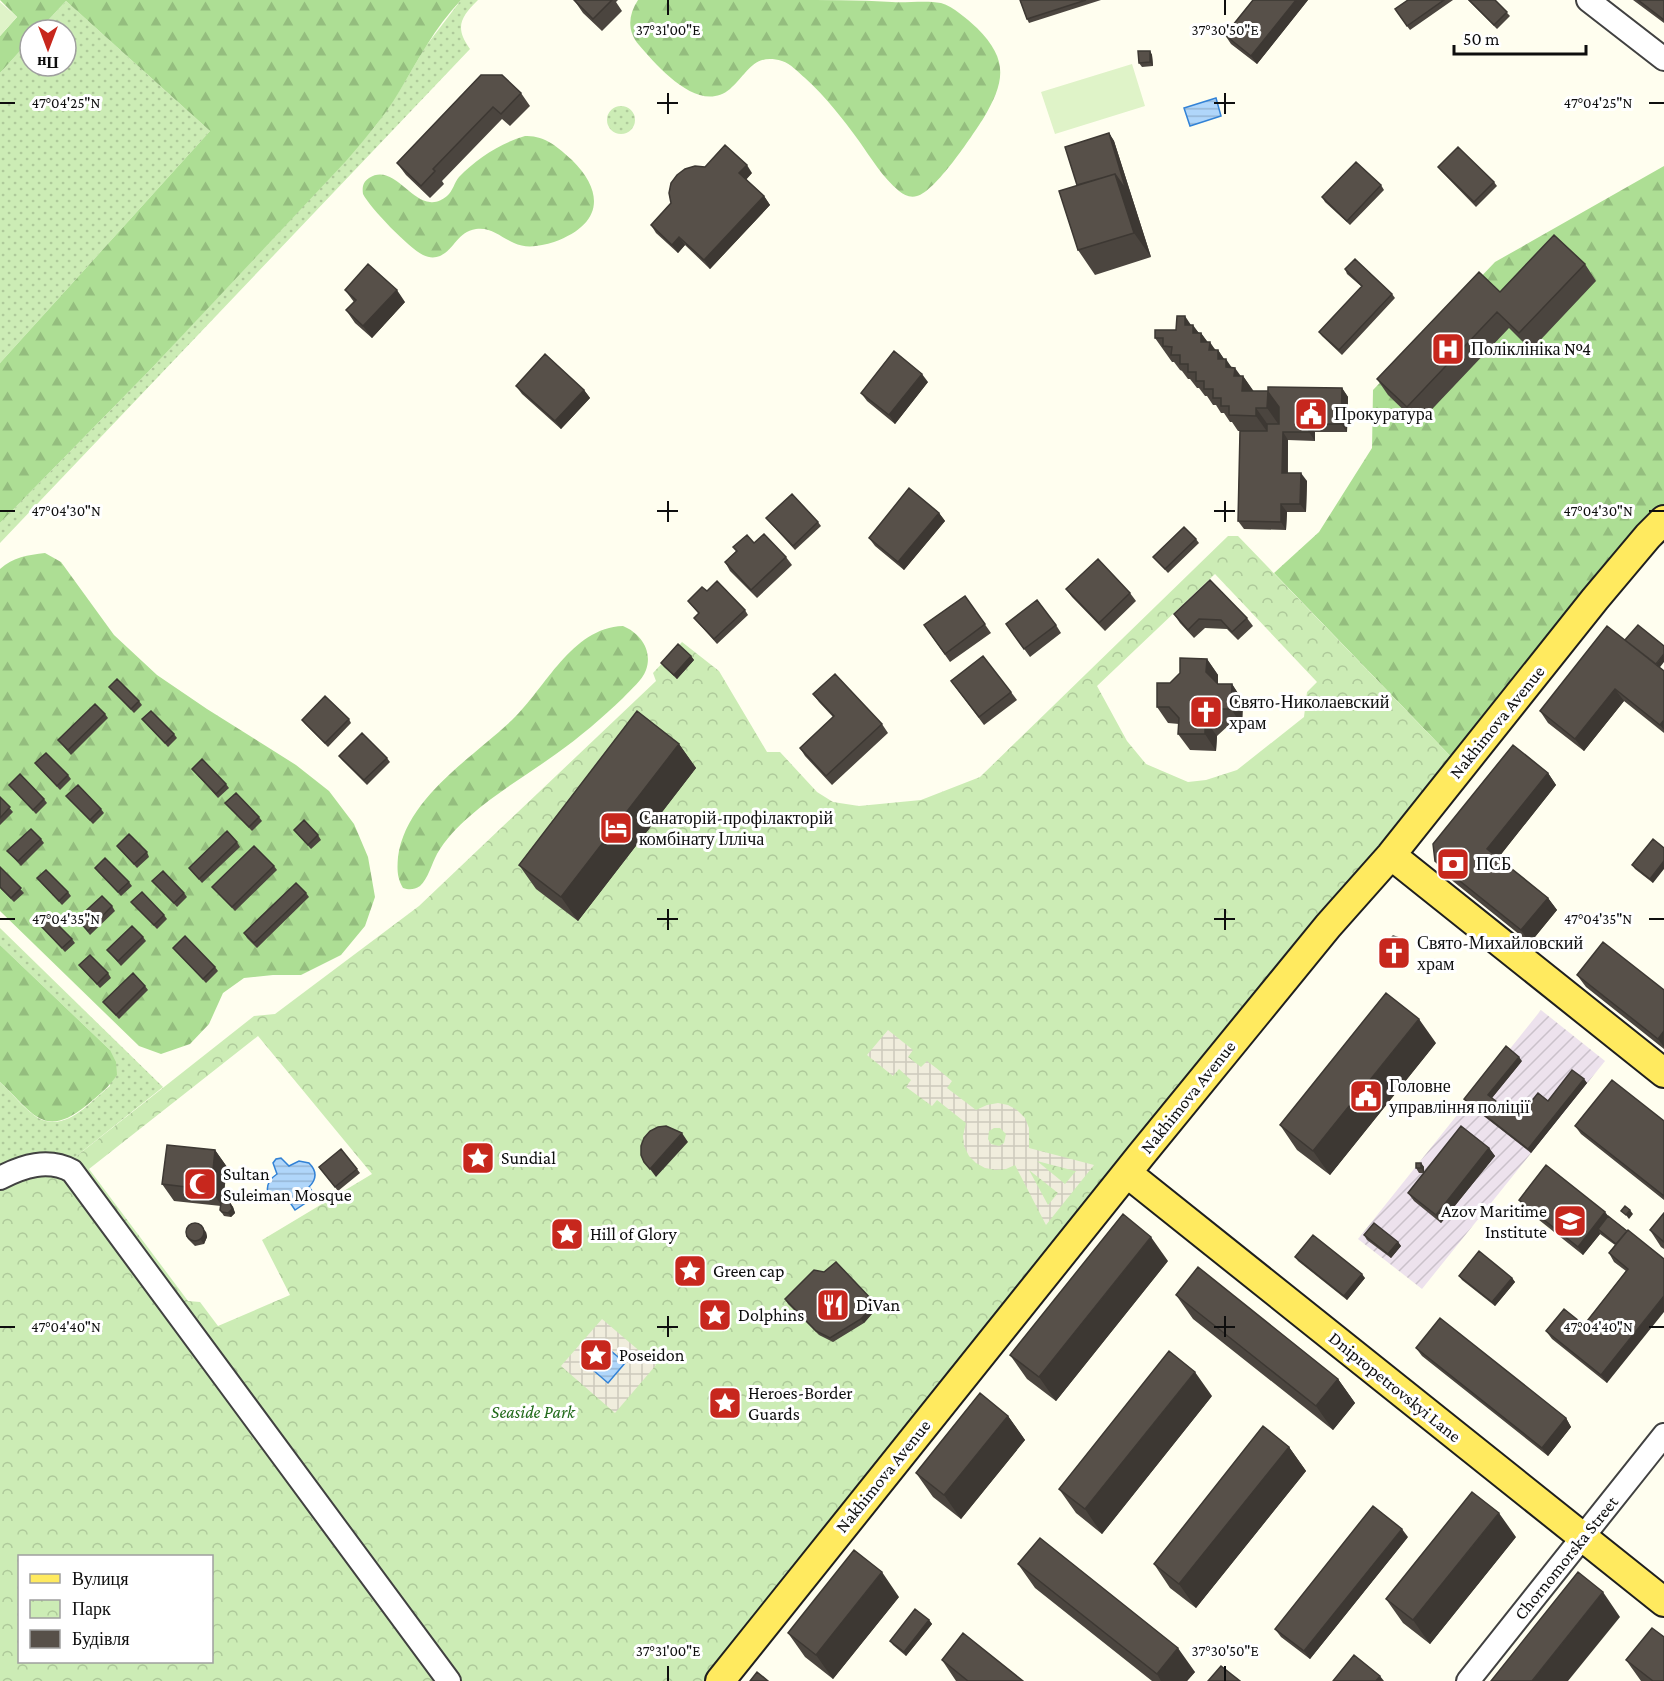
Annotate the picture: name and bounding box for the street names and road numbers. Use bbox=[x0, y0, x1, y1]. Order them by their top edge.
street label: Nakhimova Avenue bbox=[1445, 662, 1549, 782]
street label: Nakhimova Avenue bbox=[1136, 1037, 1240, 1157]
street label: Dnipropetrovskyi Lane bbox=[1325, 1328, 1465, 1446]
street label: Nakhimova Avenue bbox=[831, 1416, 935, 1536]
street label: Chornomorska Street bbox=[1510, 1491, 1623, 1624]

